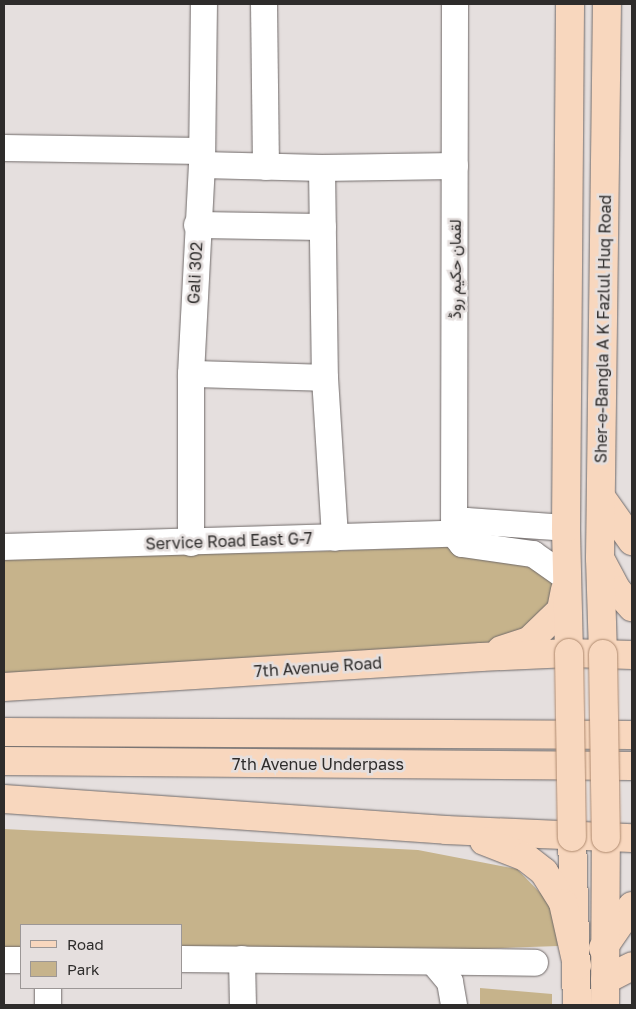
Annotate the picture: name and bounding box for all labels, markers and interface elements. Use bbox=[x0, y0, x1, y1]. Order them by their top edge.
street label: Sher-e-Bangla A K Fazlul Huq Road bbox=[591, 195, 615, 463]
street label: لقمان حکیم روڈ bbox=[445, 219, 465, 319]
street label: Gali 302 bbox=[184, 241, 206, 305]
street label: Service Road East G-7 bbox=[145, 528, 313, 554]
street label: 7th Avenue Road bbox=[253, 653, 383, 681]
street label: 7th Avenue Underpass bbox=[232, 754, 404, 774]
legend bbox=[20, 924, 182, 989]
text: Road bbox=[67, 935, 104, 953]
text: Park bbox=[67, 960, 99, 978]

